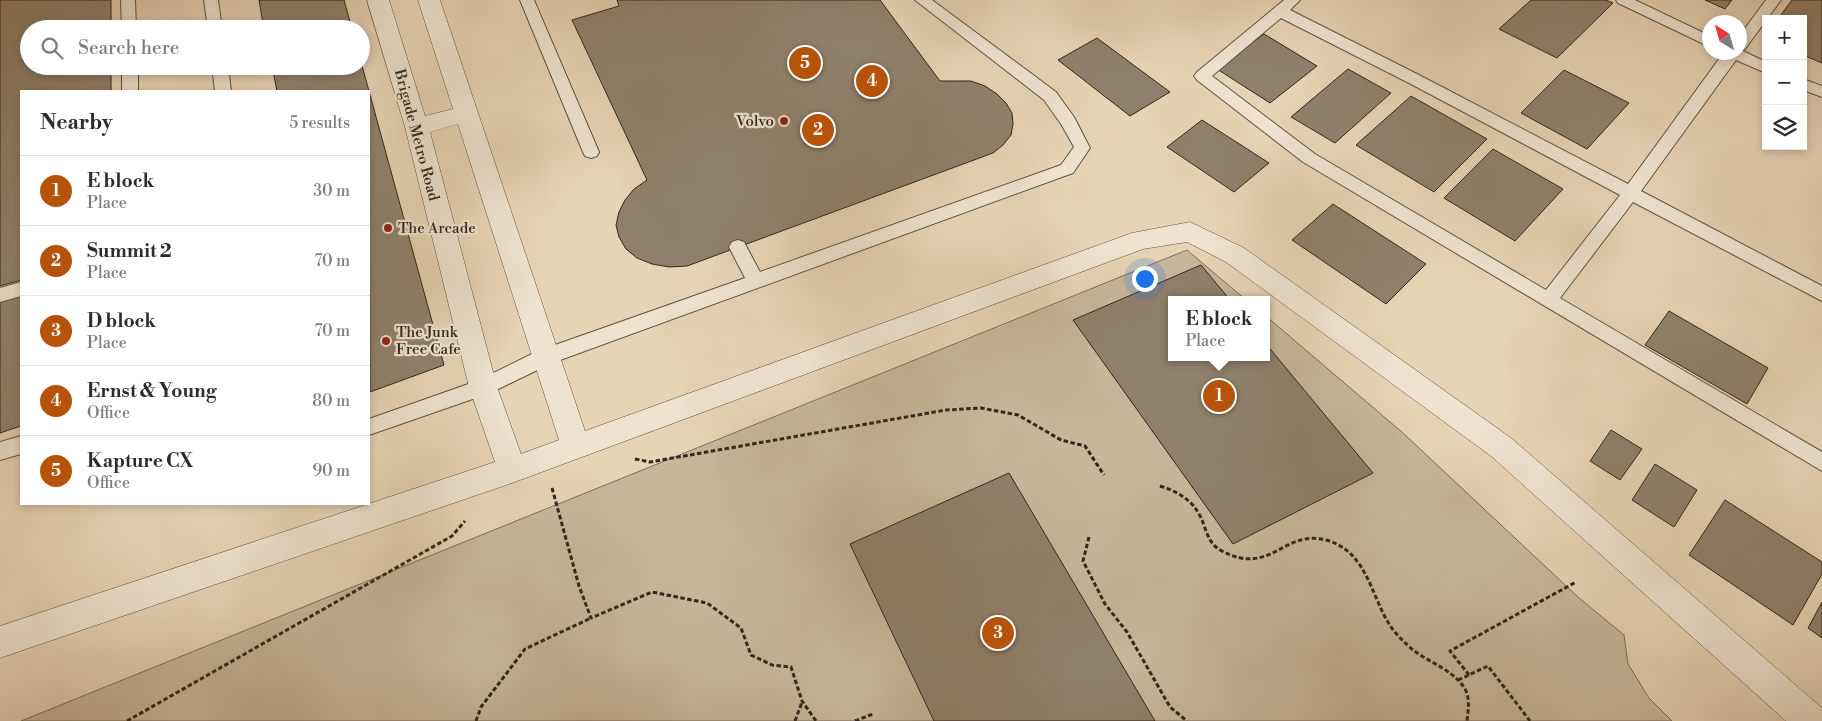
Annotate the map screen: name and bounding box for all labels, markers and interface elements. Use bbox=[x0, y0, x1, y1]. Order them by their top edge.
north arrow bbox=[1702, 15, 1747, 60]
map controls bbox=[1762, 15, 1807, 150]
button: + bbox=[1762, 15, 1807, 60]
search box bbox=[20, 20, 370, 75]
icon: search bbox=[38, 34, 66, 62]
text: Search here bbox=[78, 36, 179, 60]
pin: 5 bbox=[789, 44, 821, 82]
button: − bbox=[1762, 60, 1807, 105]
pin: 4 bbox=[856, 62, 888, 100]
street label: Brigade Metro Road bbox=[390, 66, 443, 204]
button: layers bbox=[1762, 105, 1807, 150]
text: Nearby bbox=[40, 110, 113, 136]
pin: 2 bbox=[802, 111, 834, 149]
place label: Volvo bbox=[735, 112, 774, 131]
text: 5 results bbox=[289, 113, 350, 133]
marker: Volvo bbox=[778, 115, 790, 127]
text: E block bbox=[87, 169, 154, 193]
text: 1 bbox=[52, 181, 60, 201]
text: 30 m bbox=[313, 181, 350, 201]
text: Place bbox=[87, 193, 127, 213]
place label: The Arcade bbox=[398, 219, 476, 238]
marker: The Arcade bbox=[382, 222, 394, 234]
text: Summit 2 bbox=[87, 239, 172, 263]
text: 2 bbox=[51, 251, 61, 271]
text: 70 m bbox=[314, 251, 350, 271]
text: Place bbox=[87, 263, 127, 283]
your location bbox=[1132, 266, 1158, 292]
popup bbox=[1168, 296, 1270, 361]
text: E block bbox=[1185, 307, 1253, 331]
text: D block bbox=[87, 309, 156, 333]
text: 3 bbox=[51, 321, 61, 341]
text: 70 m bbox=[314, 321, 350, 341]
place label: The Junk Free Cafe bbox=[396, 323, 461, 359]
text: Place bbox=[1185, 331, 1225, 351]
text: Place bbox=[87, 333, 127, 353]
marker: The Junk Free Cafe bbox=[380, 335, 392, 347]
pin: 1 bbox=[1203, 377, 1235, 415]
text: Ernst & Young bbox=[87, 379, 216, 403]
text: 4 bbox=[51, 391, 61, 411]
text: 80 m bbox=[312, 391, 350, 411]
text: Office bbox=[87, 403, 130, 423]
text: Kapture CX bbox=[87, 449, 193, 473]
text: 5 bbox=[51, 461, 61, 481]
text: 90 m bbox=[312, 461, 350, 481]
text: Office bbox=[87, 473, 130, 493]
pin: 3 bbox=[982, 614, 1014, 652]

